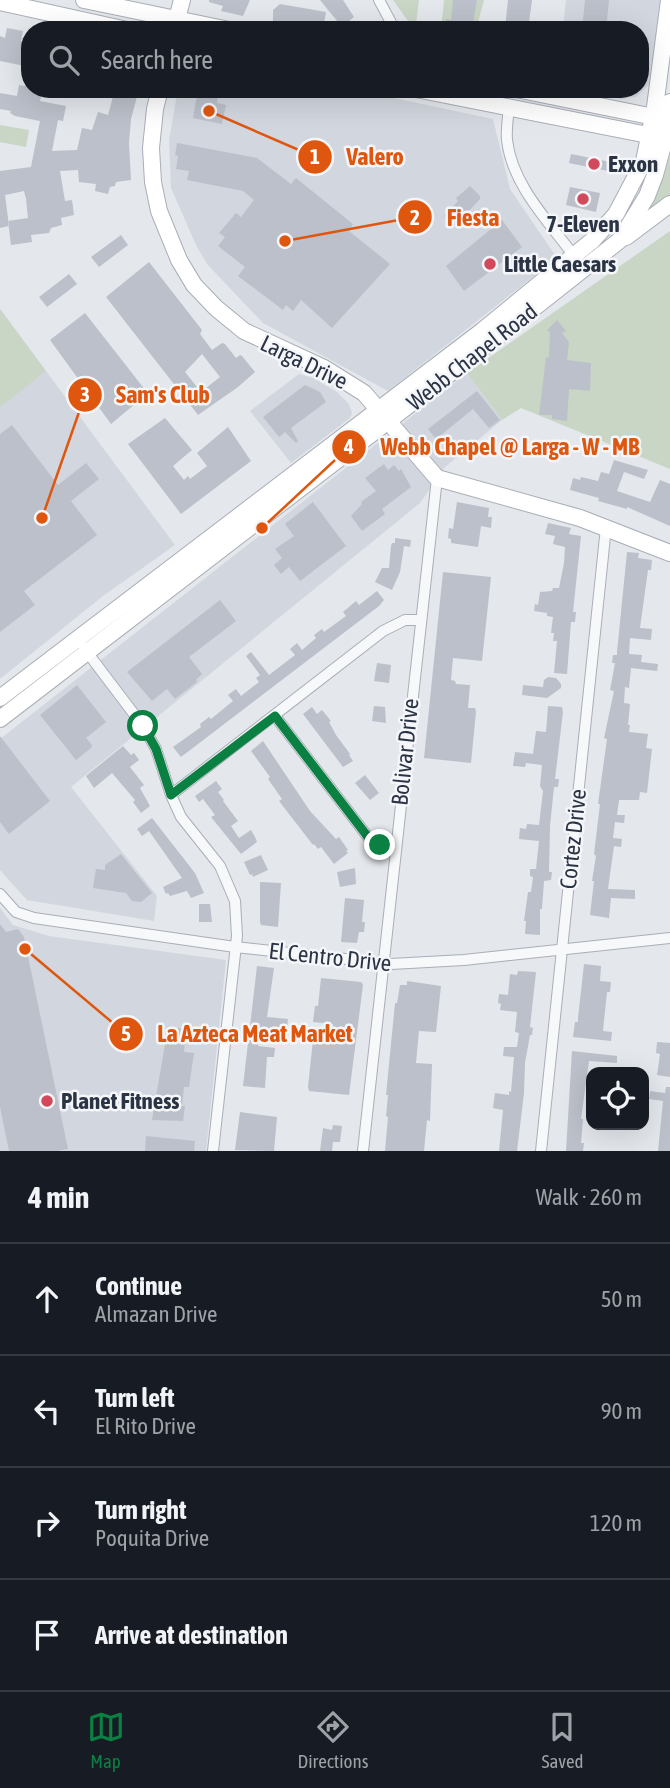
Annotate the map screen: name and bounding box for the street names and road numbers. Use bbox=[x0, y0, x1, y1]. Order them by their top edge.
street label: Webb Chapel Road bbox=[402, 298, 542, 416]
street label: Larga Drive bbox=[256, 330, 352, 394]
street label: Bolivar Drive bbox=[386, 697, 424, 807]
street label: Cortez Drive bbox=[555, 788, 591, 890]
street label: El Centro Drive bbox=[267, 938, 393, 976]

